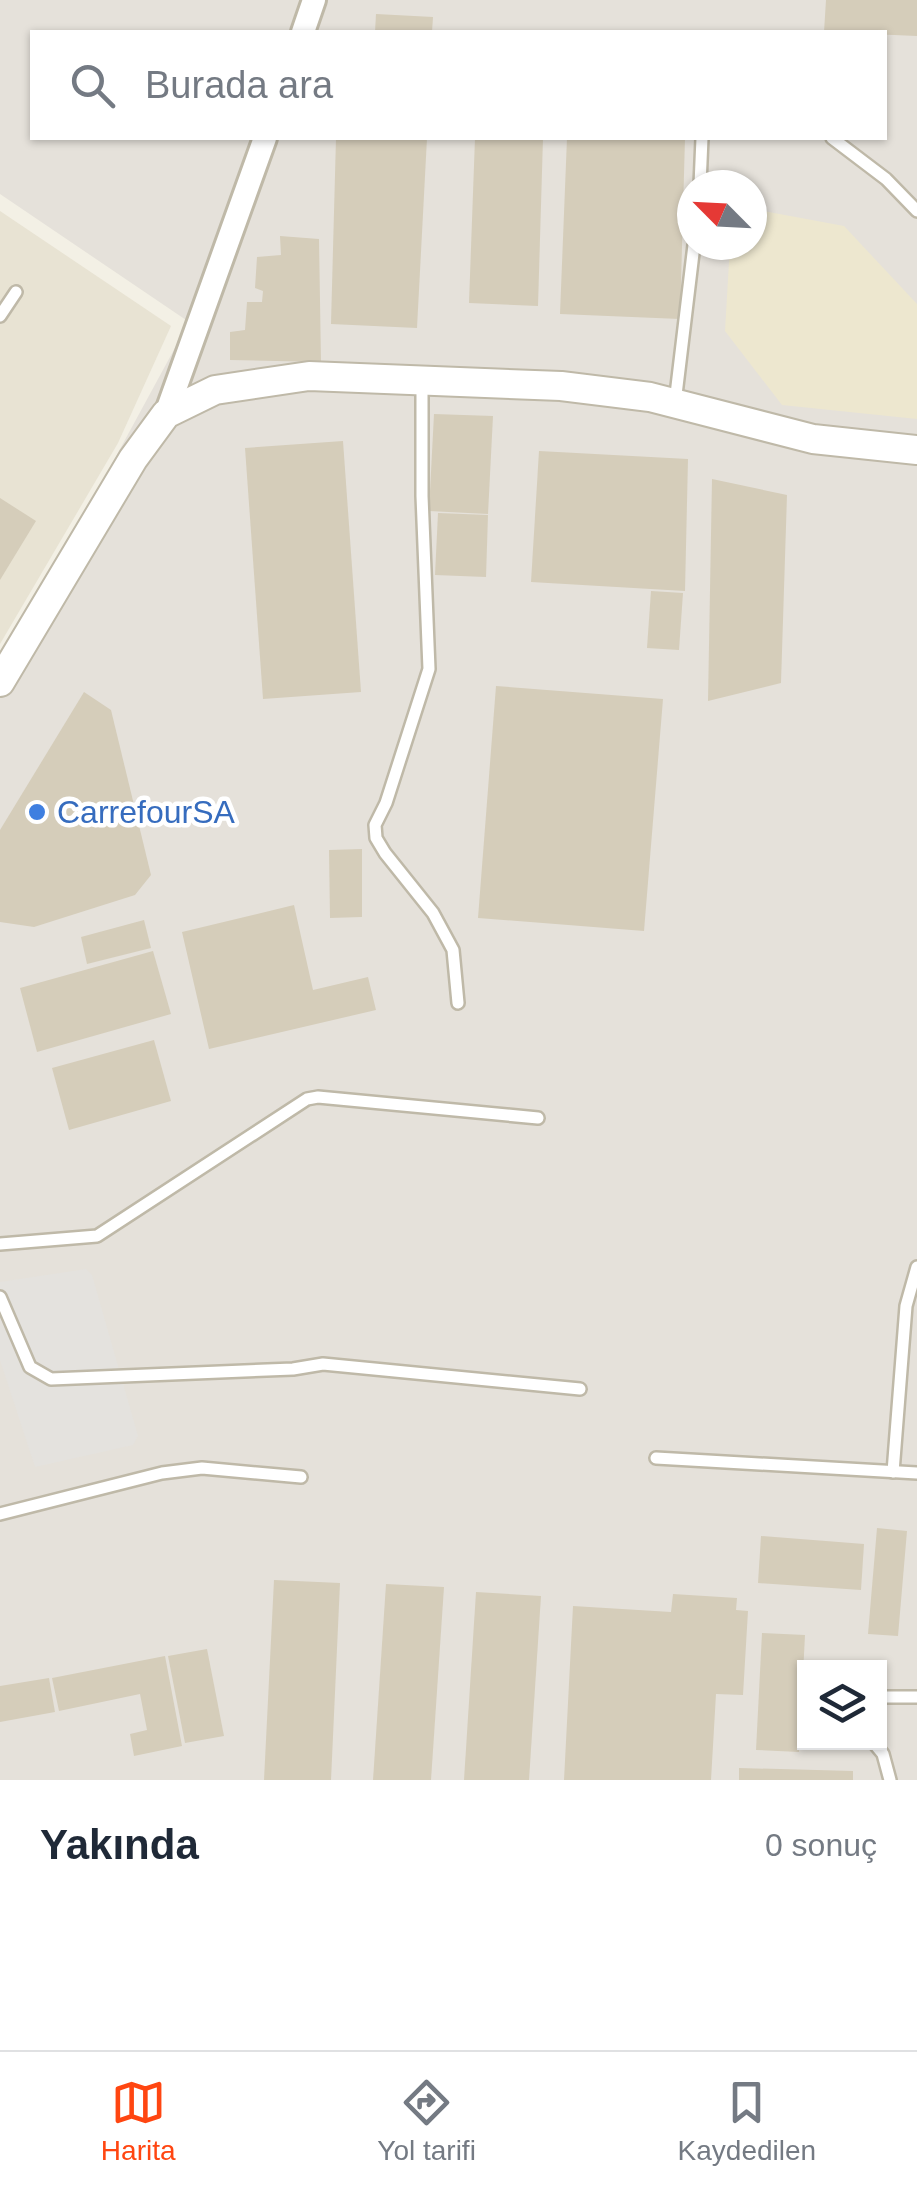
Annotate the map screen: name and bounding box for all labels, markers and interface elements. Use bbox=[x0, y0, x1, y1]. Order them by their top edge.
search box bbox=[30, 30, 887, 140]
icon: search bbox=[65, 58, 120, 113]
text: Burada ara bbox=[145, 64, 333, 106]
north arrow bbox=[677, 170, 767, 260]
place label: CarrefourSA bbox=[57, 794, 236, 830]
marker: CarrefourSA bbox=[26, 801, 48, 823]
map controls bbox=[797, 1660, 887, 1750]
button: layers bbox=[797, 1660, 887, 1750]
text: Yakında bbox=[40, 1821, 199, 1868]
text: 0 sonuç bbox=[765, 1827, 877, 1863]
tab: Harita bbox=[101, 2075, 176, 2167]
tab: Yol tarifi bbox=[377, 2075, 476, 2167]
tab: Kaydedilen bbox=[678, 2075, 816, 2167]

